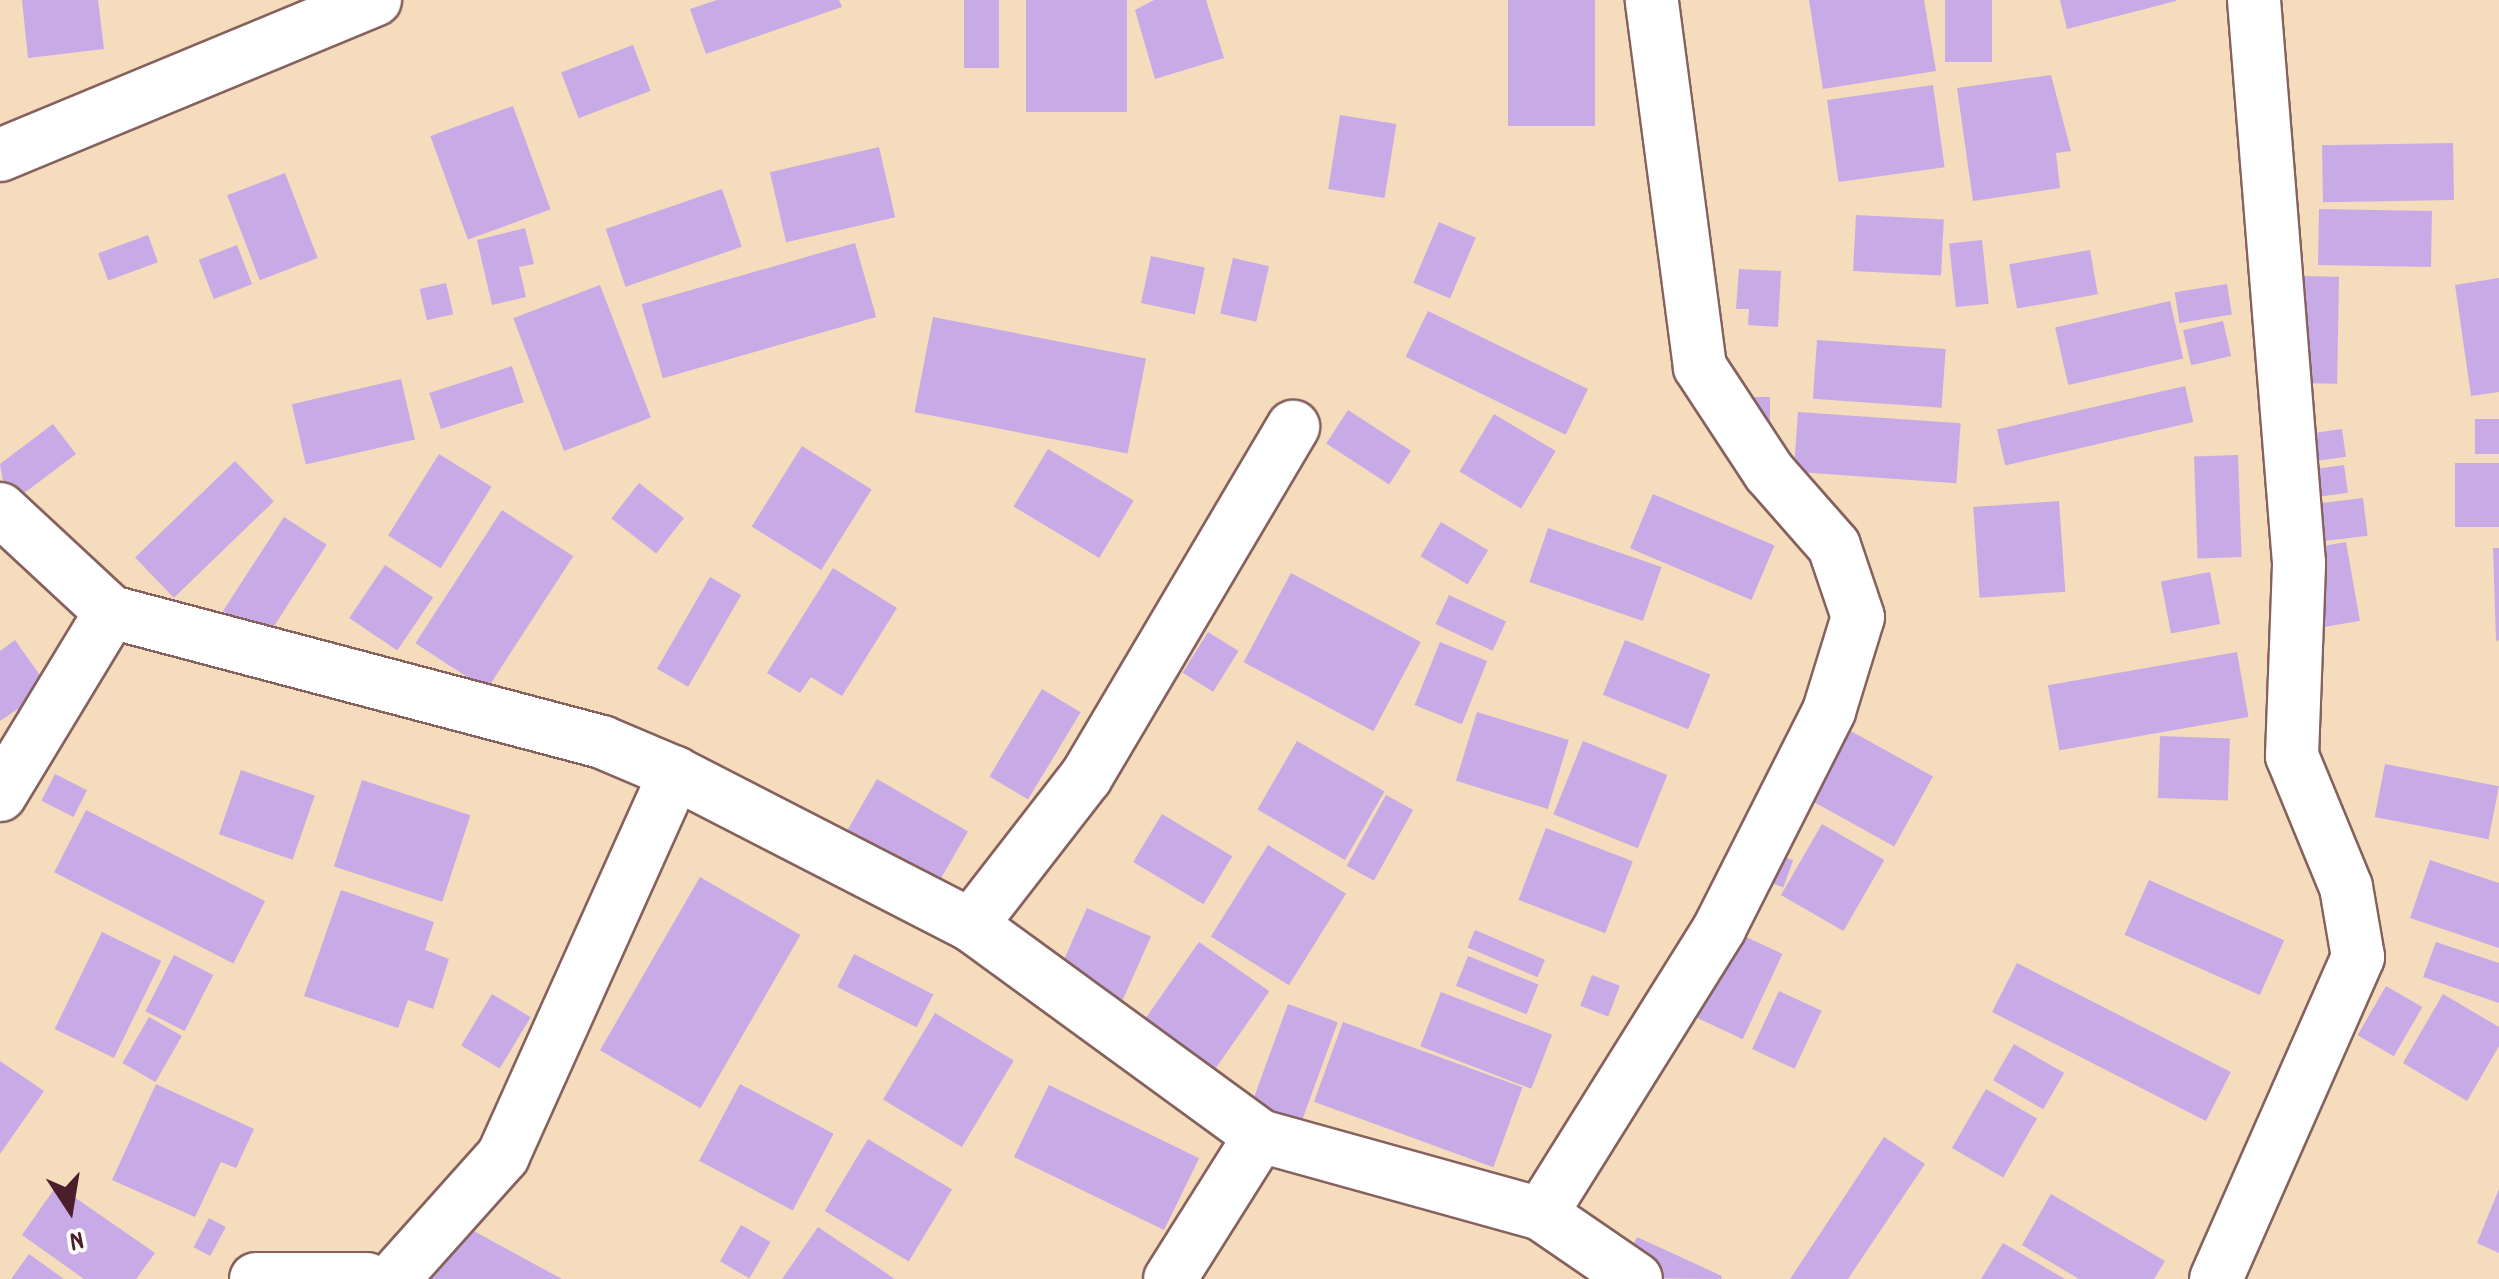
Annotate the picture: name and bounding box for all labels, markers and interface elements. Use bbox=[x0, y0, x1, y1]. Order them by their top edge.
north arrow bbox=[20, 1159, 120, 1259]
text: N bbox=[65, 1217, 87, 1259]

